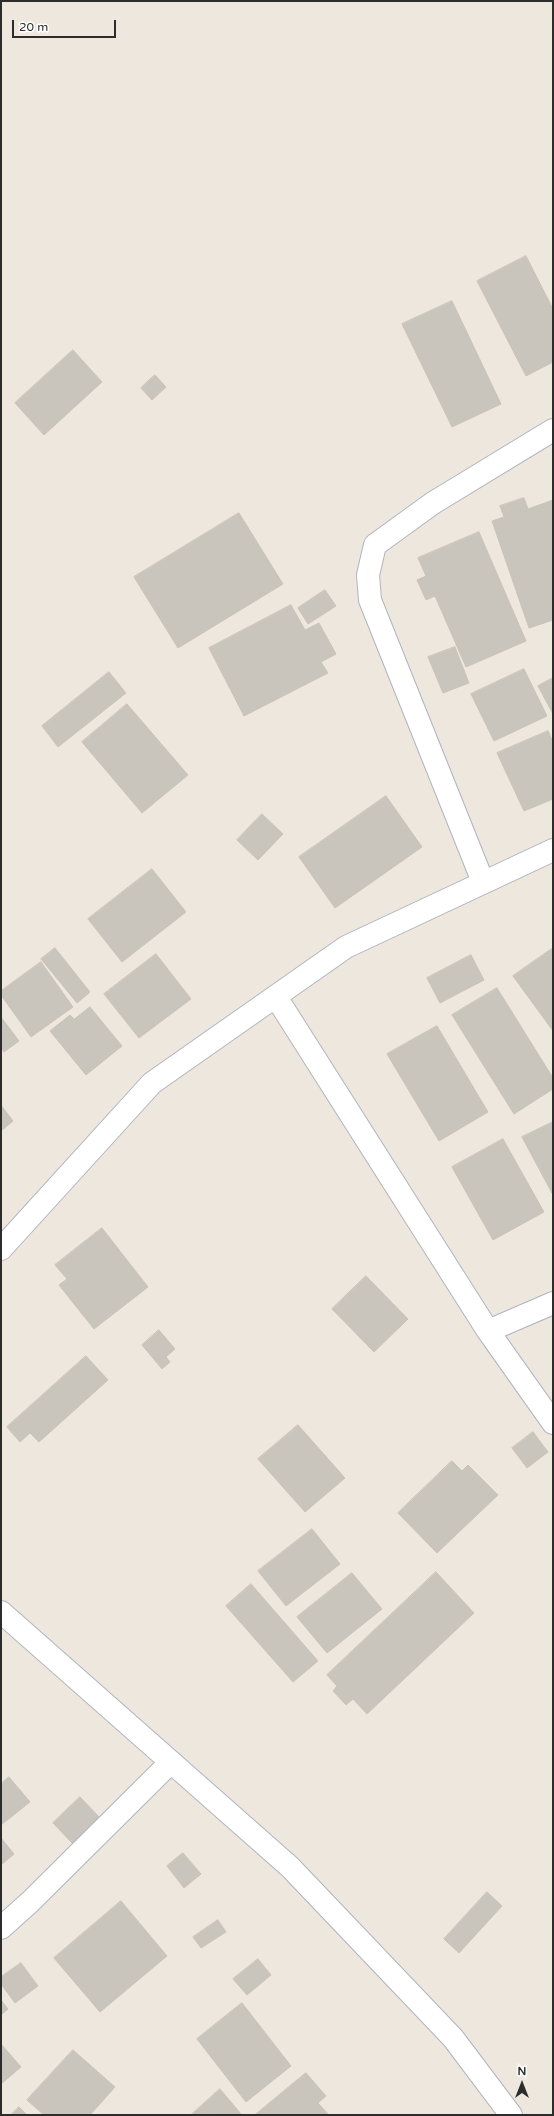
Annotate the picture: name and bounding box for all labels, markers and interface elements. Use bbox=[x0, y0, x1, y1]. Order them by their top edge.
scale bar bbox=[14, 12, 118, 38]
text: 20 m bbox=[19, 20, 48, 34]
north arrow bbox=[502, 2064, 542, 2104]
text: N bbox=[518, 2065, 526, 2078]

